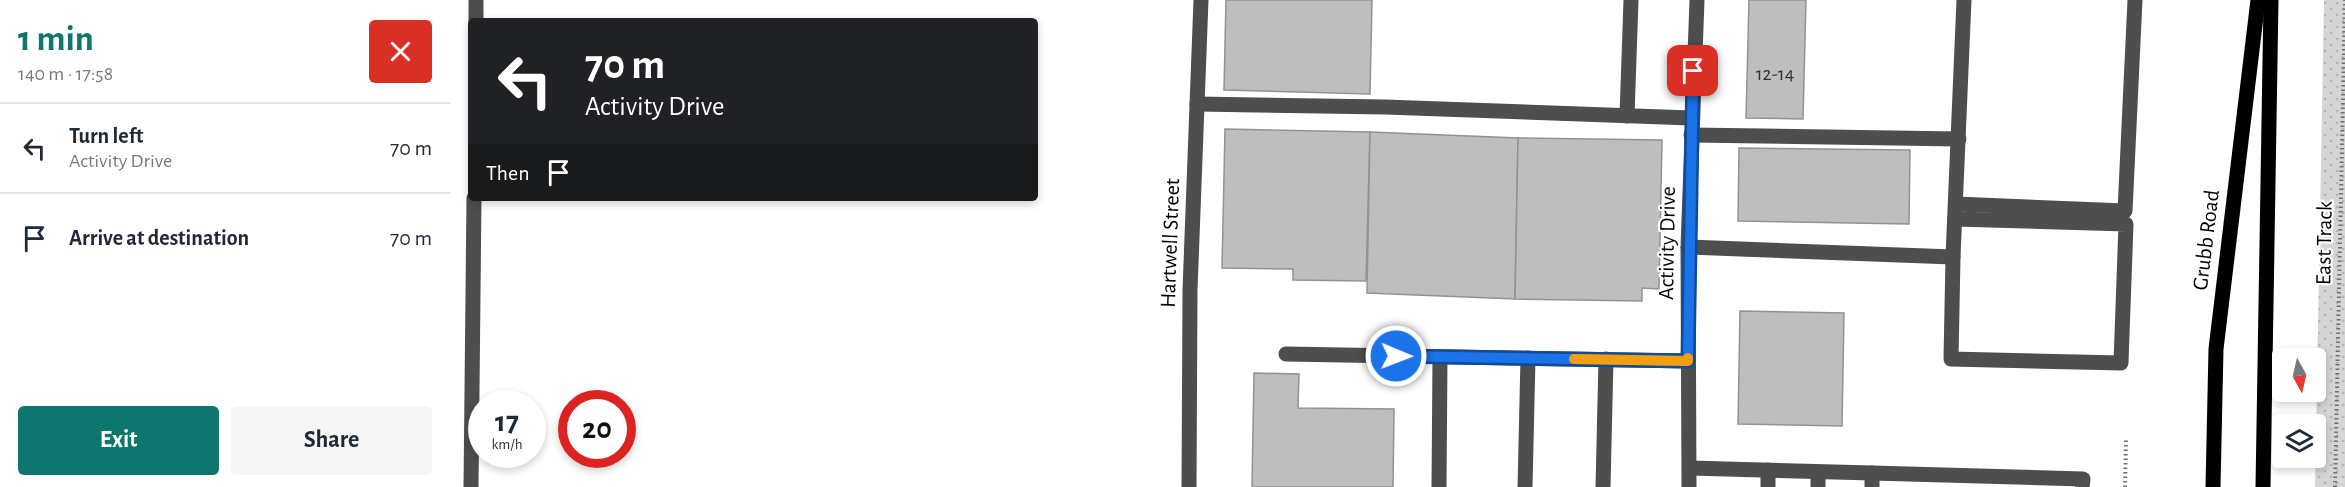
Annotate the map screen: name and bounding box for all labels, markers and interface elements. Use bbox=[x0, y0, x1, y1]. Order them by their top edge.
button: close bbox=[369, 20, 432, 83]
text: 1 min bbox=[18, 21, 94, 57]
icon: left bbox=[486, 42, 564, 120]
text: 70 m bbox=[585, 44, 665, 86]
pin bbox=[1667, 45, 1718, 96]
icon: arrive bbox=[1676, 54, 1709, 87]
text: 140 m · 17:58 bbox=[18, 64, 113, 84]
house number: 12-14 bbox=[1756, 64, 1794, 84]
text: Activity Drive bbox=[585, 93, 724, 120]
text: Turn left bbox=[69, 125, 143, 147]
icon: left bbox=[18, 132, 51, 165]
text: 70 m bbox=[390, 137, 432, 159]
text: Activity Drive bbox=[69, 151, 172, 171]
icon: arrive bbox=[542, 156, 575, 189]
text: Then bbox=[486, 162, 530, 184]
street label: Hartwell Street bbox=[1157, 178, 1183, 308]
street label: Activity Drive bbox=[1655, 186, 1679, 300]
street label: Grubb Road bbox=[2189, 188, 2223, 292]
street label: East Track bbox=[2312, 201, 2336, 285]
icon: arrive bbox=[18, 222, 51, 255]
text: Arrive at destination bbox=[69, 227, 249, 249]
text: 70 m bbox=[390, 227, 432, 249]
position arrow bbox=[1364, 324, 1428, 388]
north arrow bbox=[2272, 348, 2326, 402]
map controls bbox=[2272, 348, 2326, 468]
speed limit sign: 20 bbox=[558, 390, 636, 468]
button: Exit bbox=[18, 406, 219, 475]
button: Share bbox=[231, 406, 432, 475]
text: 17 bbox=[495, 407, 519, 437]
button: layers bbox=[2272, 414, 2326, 468]
text: km/h bbox=[492, 437, 522, 452]

